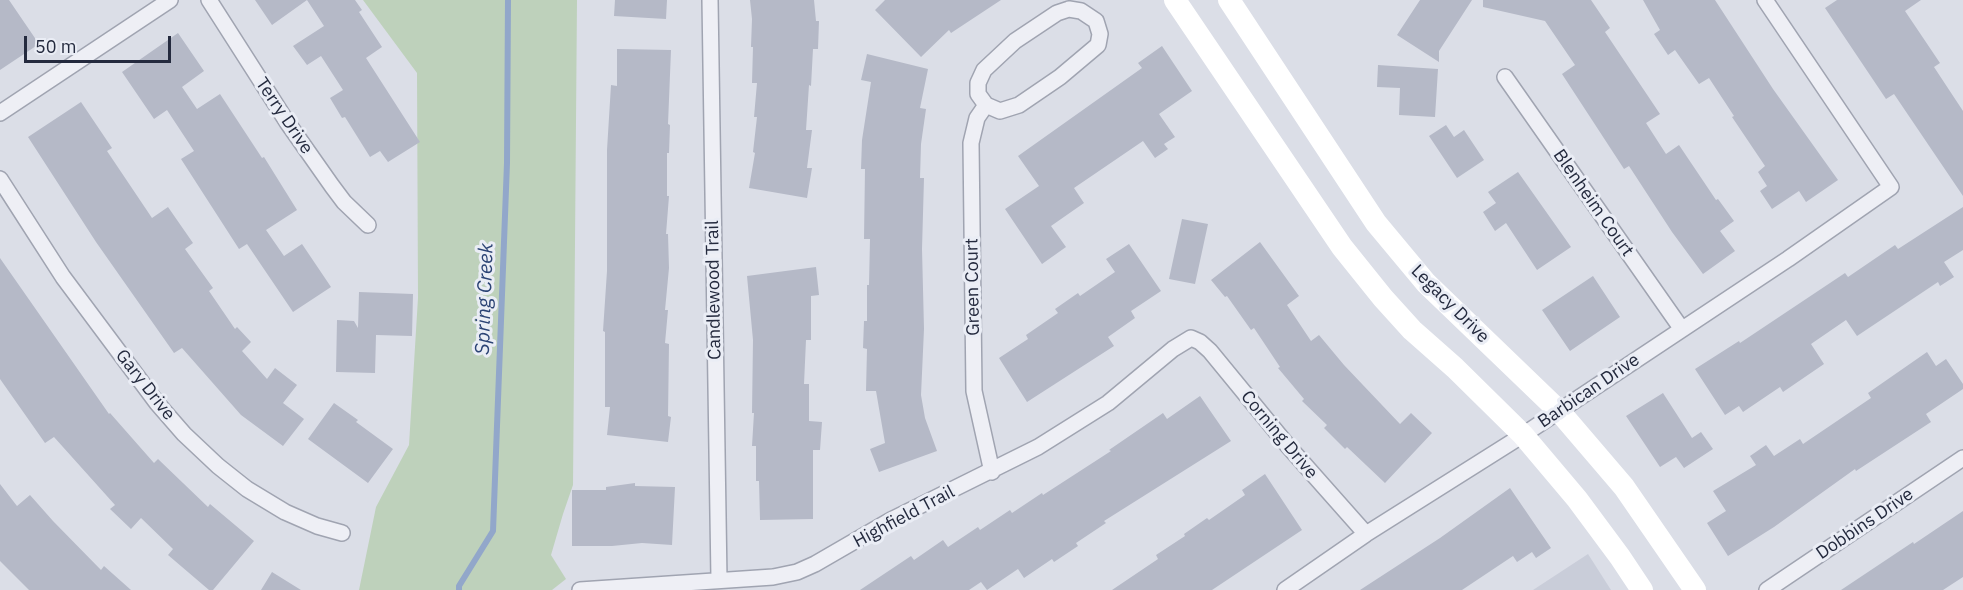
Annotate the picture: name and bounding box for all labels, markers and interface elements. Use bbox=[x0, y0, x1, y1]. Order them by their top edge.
scale bar bbox=[27, 24, 174, 62]
text: 50 m bbox=[35, 35, 77, 58]
street label: Terry Drive bbox=[251, 74, 317, 158]
street label: Blenheim Court bbox=[1548, 145, 1638, 261]
street label: Candlewood Trail bbox=[702, 220, 726, 360]
street label: Green Court bbox=[961, 238, 985, 336]
water label: Spring Creek bbox=[471, 243, 499, 355]
street label: Legacy Drive bbox=[1406, 260, 1494, 348]
street label: Gary Drive bbox=[111, 345, 179, 425]
street label: Barbican Drive bbox=[1534, 349, 1644, 433]
street label: Corning Drive bbox=[1236, 387, 1322, 483]
street label: Highfield Trail bbox=[850, 481, 958, 553]
street label: Dobbins Drive bbox=[1812, 484, 1918, 564]

